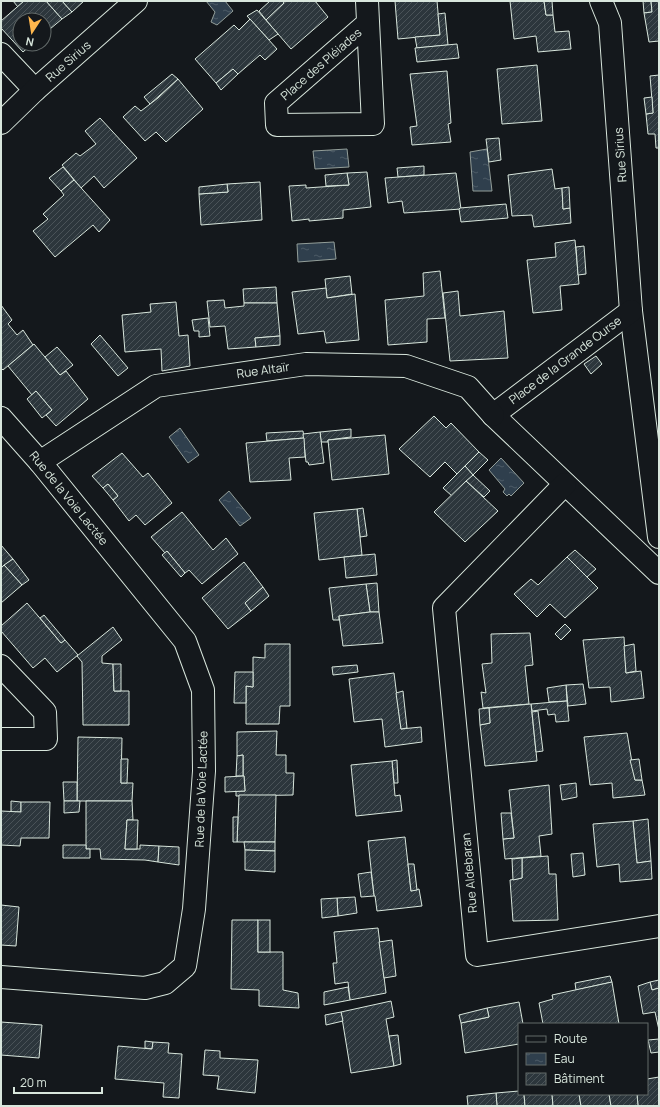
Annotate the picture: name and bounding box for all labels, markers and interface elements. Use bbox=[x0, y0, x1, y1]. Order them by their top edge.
north arrow bbox=[12, 12, 52, 52]
street label: Place des Pléiades bbox=[277, 24, 365, 104]
text: N bbox=[24, 34, 35, 50]
street label: Rue Sirius bbox=[42, 37, 94, 85]
street label: Rue Sirius bbox=[610, 127, 630, 183]
street label: Place de la Grande Ourse bbox=[505, 312, 625, 408]
street label: Rue Altaïr bbox=[236, 358, 291, 382]
street label: Rue de la Voie Lactée bbox=[26, 447, 112, 549]
street label: Rue de la Voie Lactée bbox=[190, 730, 212, 848]
street label: Rue Aldebaran bbox=[457, 832, 481, 914]
legend bbox=[518, 1023, 648, 1095]
text: Route bbox=[554, 1030, 587, 1047]
text: Eau bbox=[554, 1050, 575, 1067]
scale bar bbox=[14, 1069, 102, 1095]
text: Bâtiment bbox=[554, 1070, 605, 1087]
text: 20 m bbox=[20, 1074, 47, 1091]

